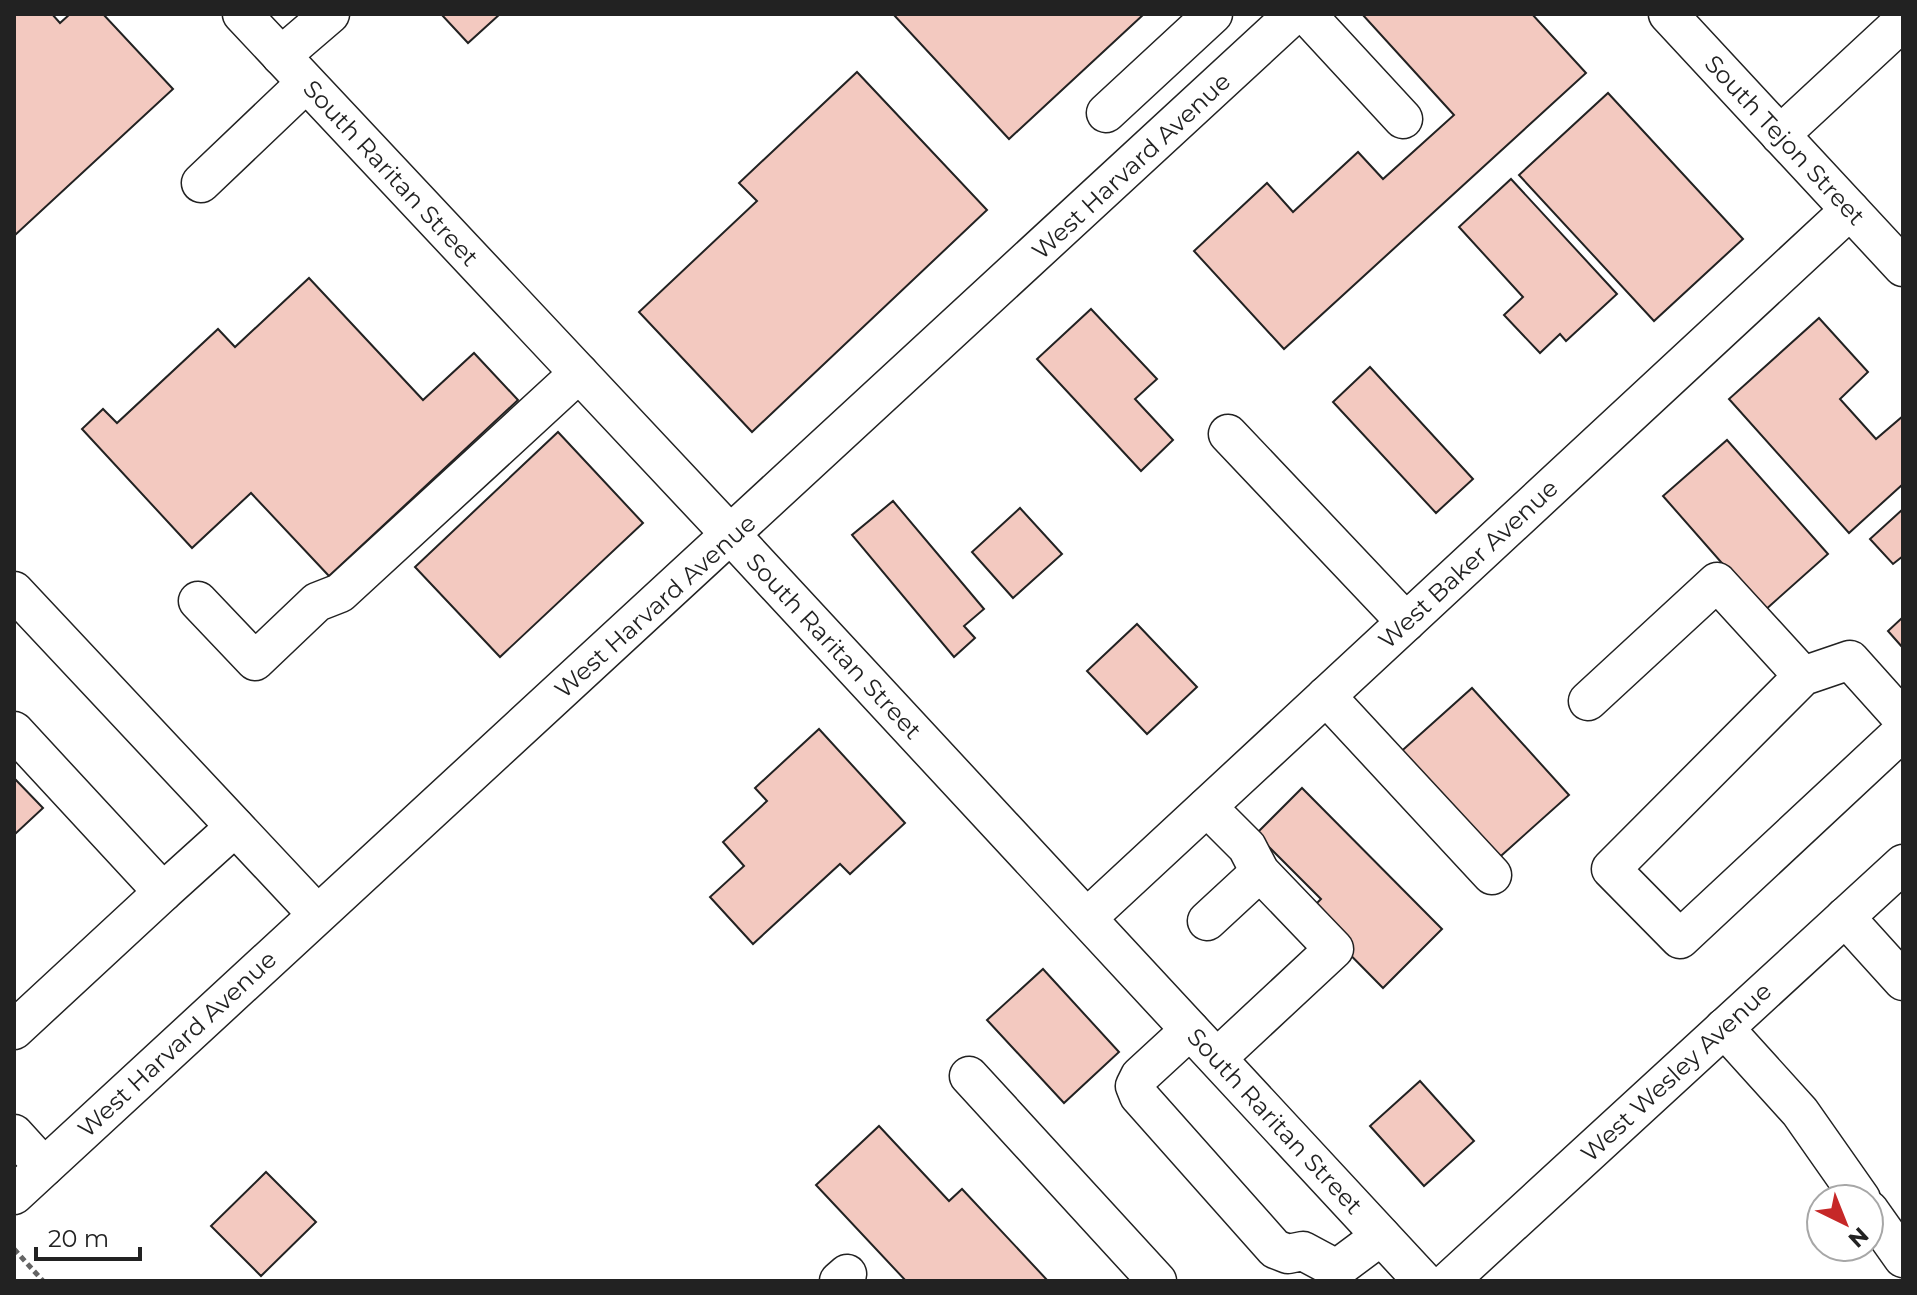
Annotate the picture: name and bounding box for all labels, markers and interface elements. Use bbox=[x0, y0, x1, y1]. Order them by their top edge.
street label: South Tejon Street bbox=[1699, 49, 1871, 231]
street label: West Harvard Avenue bbox=[1026, 67, 1236, 265]
street label: South Raritan Street bbox=[297, 74, 485, 272]
street label: West Baker Avenue bbox=[1372, 473, 1564, 655]
street label: West Harvard Avenue bbox=[549, 508, 761, 704]
street label: South Raritan Street bbox=[740, 547, 928, 745]
street label: West Harvard Avenue bbox=[72, 945, 282, 1143]
street label: West Wesley Avenue bbox=[1575, 976, 1777, 1168]
street label: South Raritan Street bbox=[1181, 1022, 1369, 1220]
north arrow bbox=[1805, 1183, 1885, 1263]
scale bar bbox=[36, 1211, 140, 1261]
text: N bbox=[1843, 1221, 1874, 1253]
text: 20 m bbox=[48, 1224, 109, 1253]

